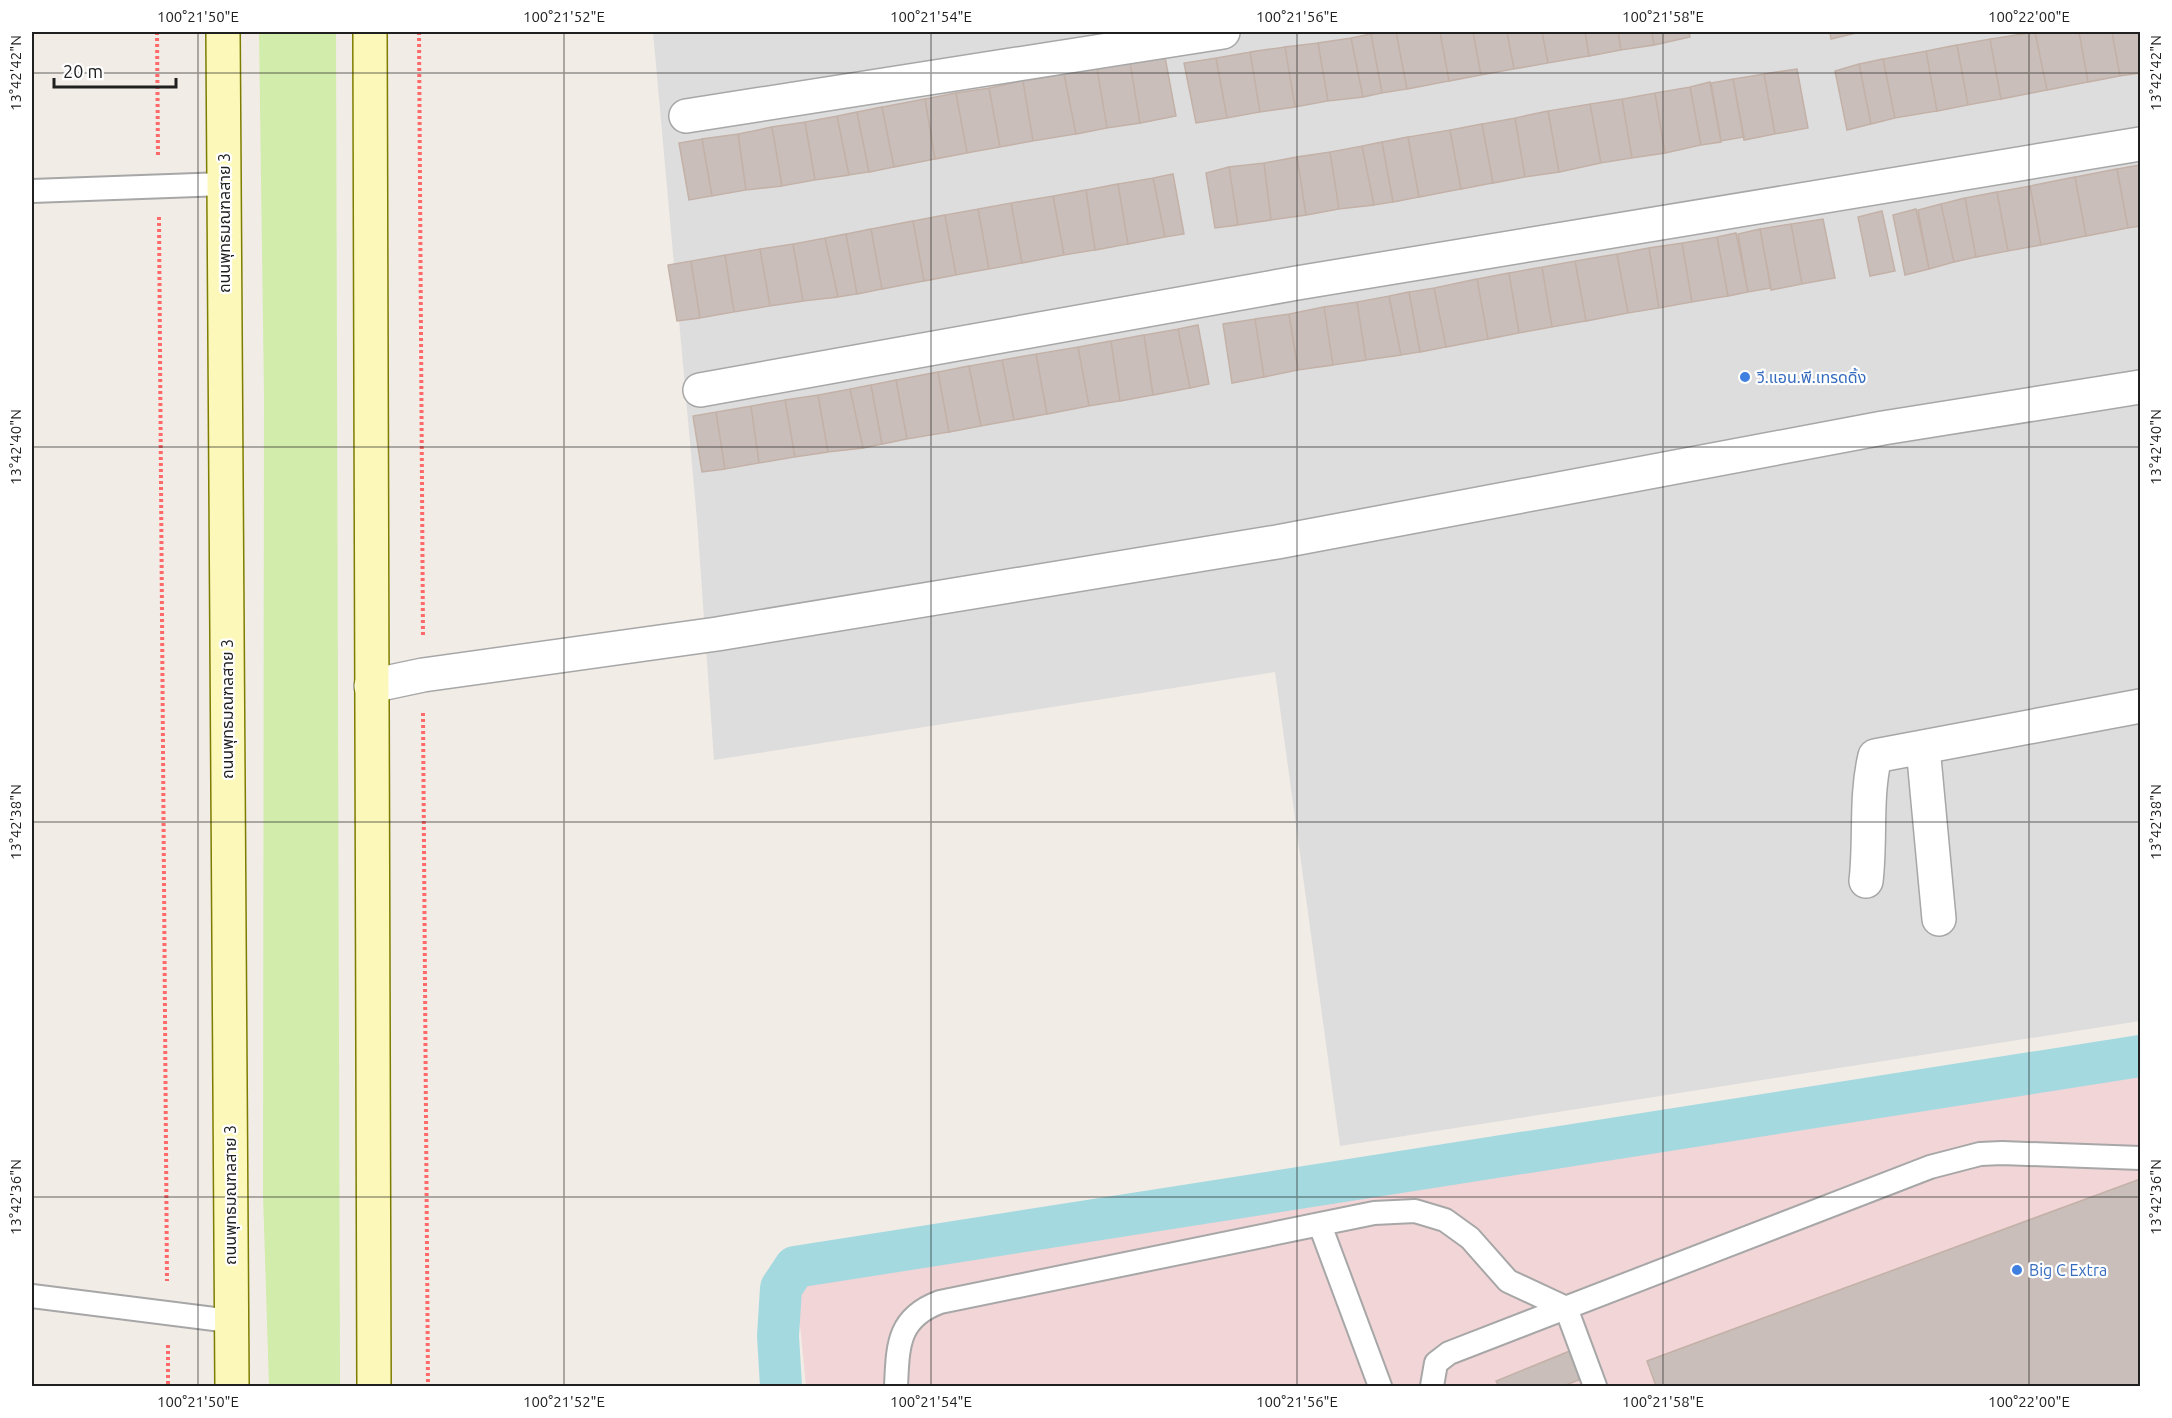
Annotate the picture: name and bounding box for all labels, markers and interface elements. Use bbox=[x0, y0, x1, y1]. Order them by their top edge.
text: 100°21'50"E bbox=[157, 8, 239, 25]
text: 100°21'52"E bbox=[523, 8, 605, 25]
text: 100°21'54"E bbox=[890, 8, 972, 25]
text: 100°21'56"E bbox=[1256, 8, 1338, 25]
text: 100°21'58"E bbox=[1622, 8, 1704, 25]
text: 100°22'00"E bbox=[1988, 8, 2070, 25]
text: 13°42'42"N bbox=[7, 35, 24, 111]
text: 13°42'42"N bbox=[2147, 35, 2164, 111]
scale bar bbox=[54, 51, 176, 89]
text: 20 m bbox=[63, 61, 103, 81]
street label: ถนนพุทธมณฑลสาย 3 bbox=[215, 153, 234, 293]
place label: วี.แอน.พี.เทรดดิ้ง bbox=[1756, 367, 1866, 386]
marker: วี.แอน.พี.เทรดดิ้ง bbox=[1738, 370, 1752, 384]
text: 13°42'40"N bbox=[7, 409, 24, 485]
text: 13°42'40"N bbox=[2147, 409, 2164, 485]
street label: ถนนพุทธมณฑลสาย 3 bbox=[218, 639, 237, 779]
text: 13°42'38"N bbox=[7, 784, 24, 860]
text: 13°42'38"N bbox=[2147, 784, 2164, 860]
street label: ถนนพุทธมณฑลสาย 3 bbox=[221, 1125, 240, 1265]
text: 13°42'36"N bbox=[7, 1159, 24, 1235]
text: 13°42'36"N bbox=[2147, 1159, 2164, 1235]
place label: Big C Extra bbox=[2029, 1261, 2107, 1279]
marker: Big C Extra bbox=[2010, 1263, 2024, 1277]
text: 100°21'50"E bbox=[157, 1393, 239, 1410]
text: 100°21'52"E bbox=[523, 1393, 605, 1410]
text: 100°21'54"E bbox=[890, 1393, 972, 1410]
text: 100°21'56"E bbox=[1256, 1393, 1338, 1410]
text: 100°21'58"E bbox=[1622, 1393, 1704, 1410]
text: 100°22'00"E bbox=[1988, 1393, 2070, 1410]

